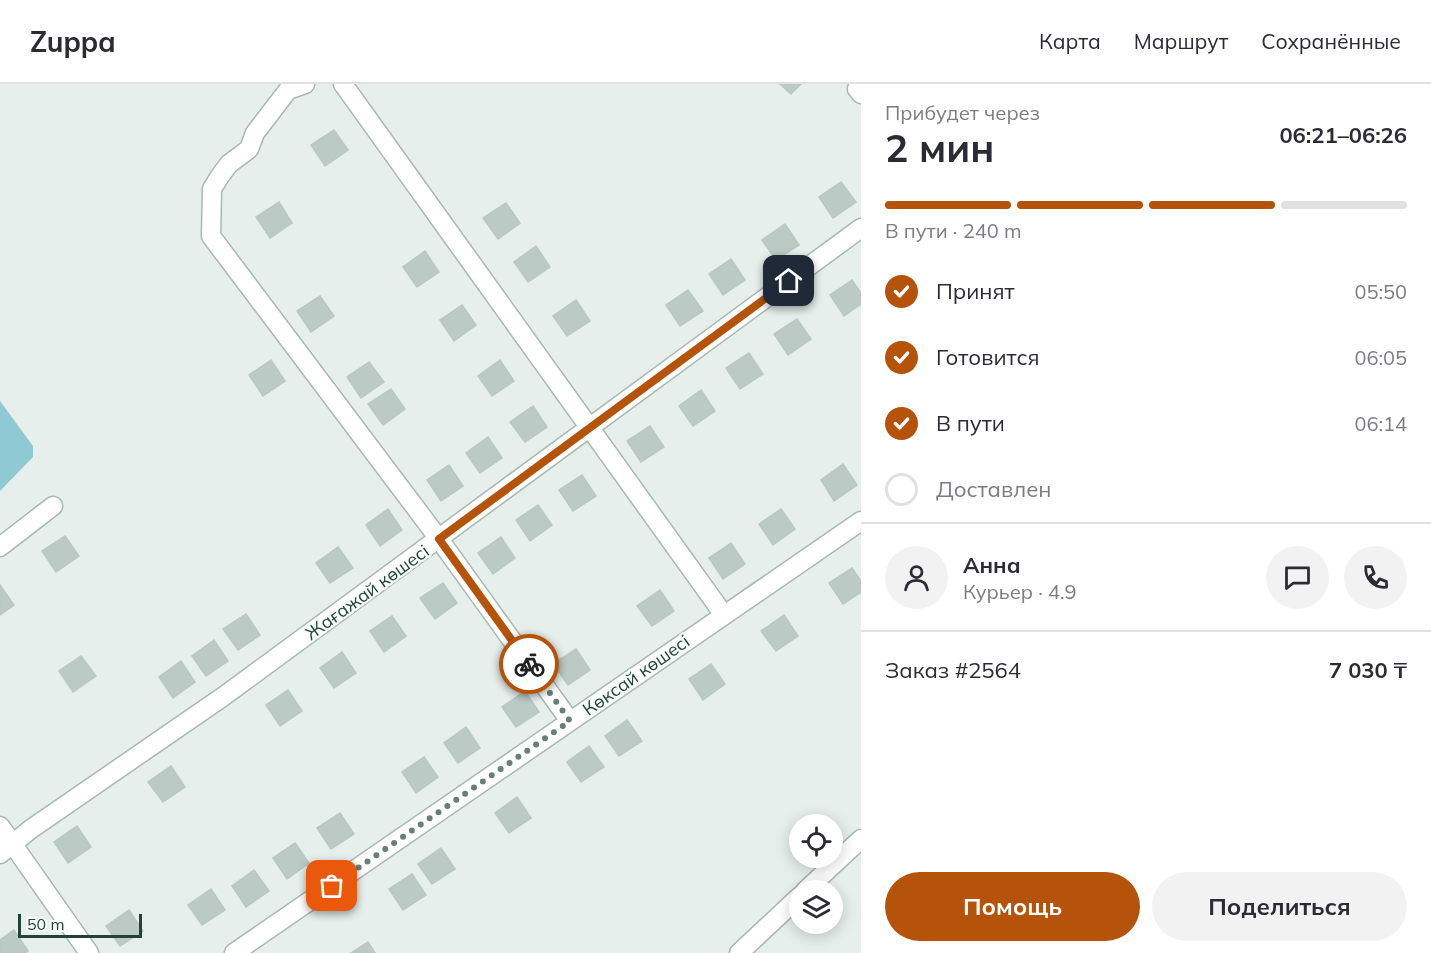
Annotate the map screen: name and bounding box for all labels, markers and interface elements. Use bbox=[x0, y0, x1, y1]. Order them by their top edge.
text: Zuppa bbox=[30, 24, 116, 59]
text: Карта bbox=[1039, 28, 1101, 54]
text: Маршрут bbox=[1134, 28, 1228, 54]
text: Сохранённые bbox=[1261, 28, 1401, 54]
text: Прибудет через bbox=[885, 100, 1040, 125]
text: 06:21–06:26 bbox=[1279, 121, 1407, 149]
text: 2 мин bbox=[885, 123, 994, 172]
text: В пути · 240 m bbox=[885, 218, 1021, 243]
pin bbox=[763, 255, 814, 306]
icon: home bbox=[772, 264, 805, 297]
icon: check bbox=[885, 275, 918, 308]
text: Принят bbox=[936, 277, 1015, 305]
text: 05:50 bbox=[1354, 279, 1407, 304]
icon: check bbox=[885, 341, 918, 374]
text: Готовится bbox=[936, 343, 1040, 371]
text: 06:05 bbox=[1354, 345, 1407, 370]
icon: check bbox=[885, 407, 918, 440]
text: В пути bbox=[936, 409, 1005, 437]
text: 06:14 bbox=[1354, 411, 1407, 436]
text: Доставлен bbox=[936, 475, 1052, 503]
street label: Жағажай көшесі bbox=[301, 539, 433, 645]
button: person bbox=[885, 546, 948, 609]
button: chat bbox=[1266, 546, 1329, 609]
button: phone bbox=[1344, 546, 1407, 609]
text: Анна bbox=[963, 551, 1021, 579]
text: Курьер · 4.9 bbox=[963, 579, 1077, 604]
street label: Көксай көшесі bbox=[578, 630, 694, 720]
courier bbox=[499, 634, 559, 694]
icon: bike bbox=[513, 648, 546, 681]
text: Заказ #2564 bbox=[885, 656, 1021, 684]
text: 7 030 ₸ bbox=[1329, 656, 1407, 684]
map controls bbox=[789, 814, 843, 934]
button: locate bbox=[789, 814, 843, 868]
pin bbox=[306, 860, 357, 911]
icon: bag bbox=[315, 869, 348, 902]
button: Помощь bbox=[885, 872, 1140, 941]
button: Поделиться bbox=[1152, 872, 1407, 941]
button: layers bbox=[789, 880, 843, 934]
scale bar bbox=[18, 911, 142, 938]
text: 50 m bbox=[27, 914, 64, 934]

